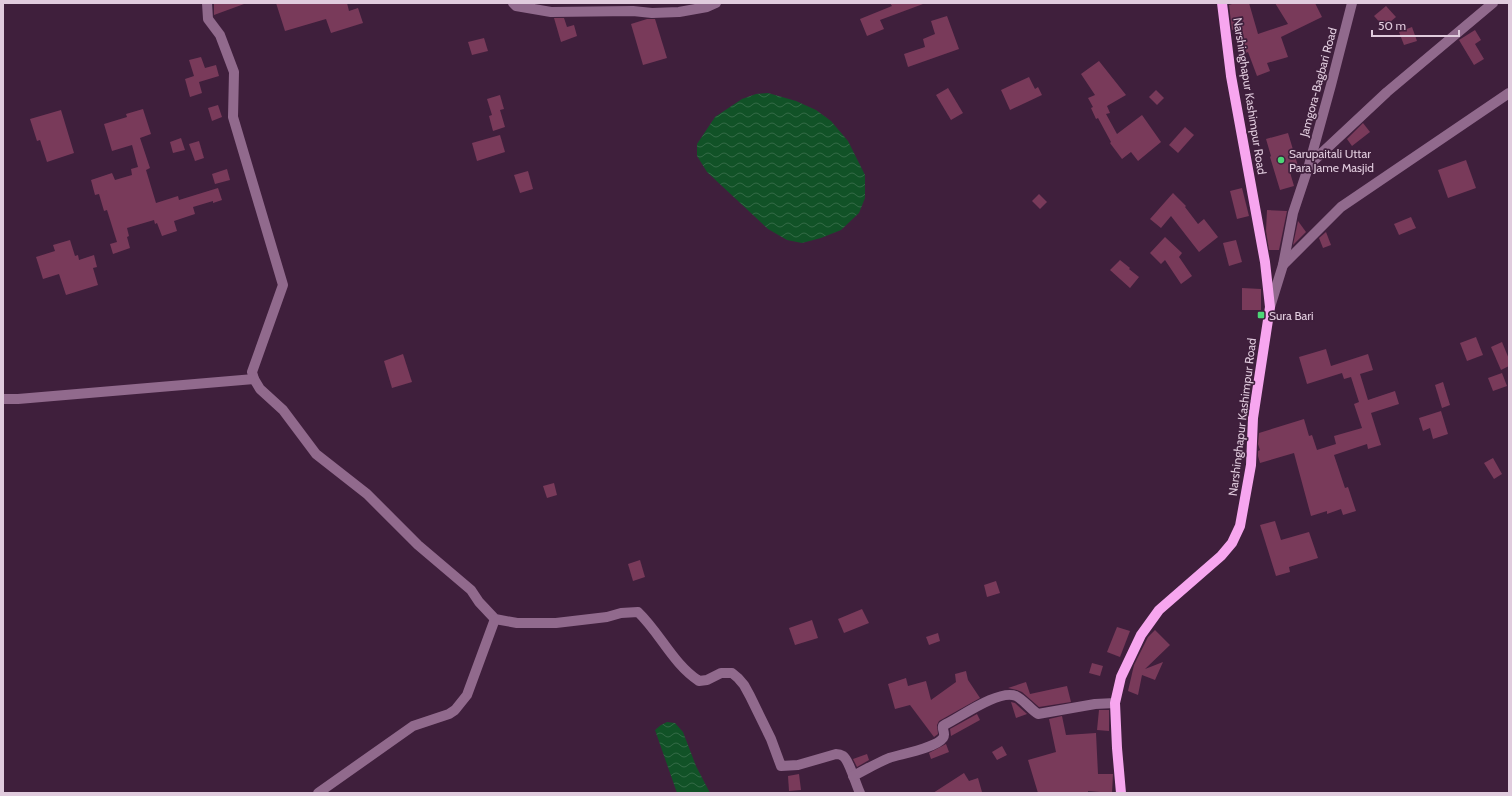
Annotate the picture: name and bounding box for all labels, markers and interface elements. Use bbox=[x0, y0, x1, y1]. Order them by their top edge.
scale bar bbox=[1372, 12, 1459, 38]
street label: Narshinghapur Kashimpur Road bbox=[1230, 16, 1270, 176]
text: 50 m bbox=[1378, 18, 1406, 33]
street label: Jamgora-Bagbari Road bbox=[1296, 26, 1340, 139]
place label: Sarupaitali Uttar Para Jame Masjid bbox=[1289, 146, 1374, 175]
marker: Sarupaitali Uttar Para Jame Masjid bbox=[1276, 155, 1286, 165]
place label: Sura Bari bbox=[1269, 308, 1314, 323]
marker: Sura Bari bbox=[1256, 310, 1266, 320]
street label: Narshinghapur Kashimpur Road bbox=[1225, 337, 1259, 497]

